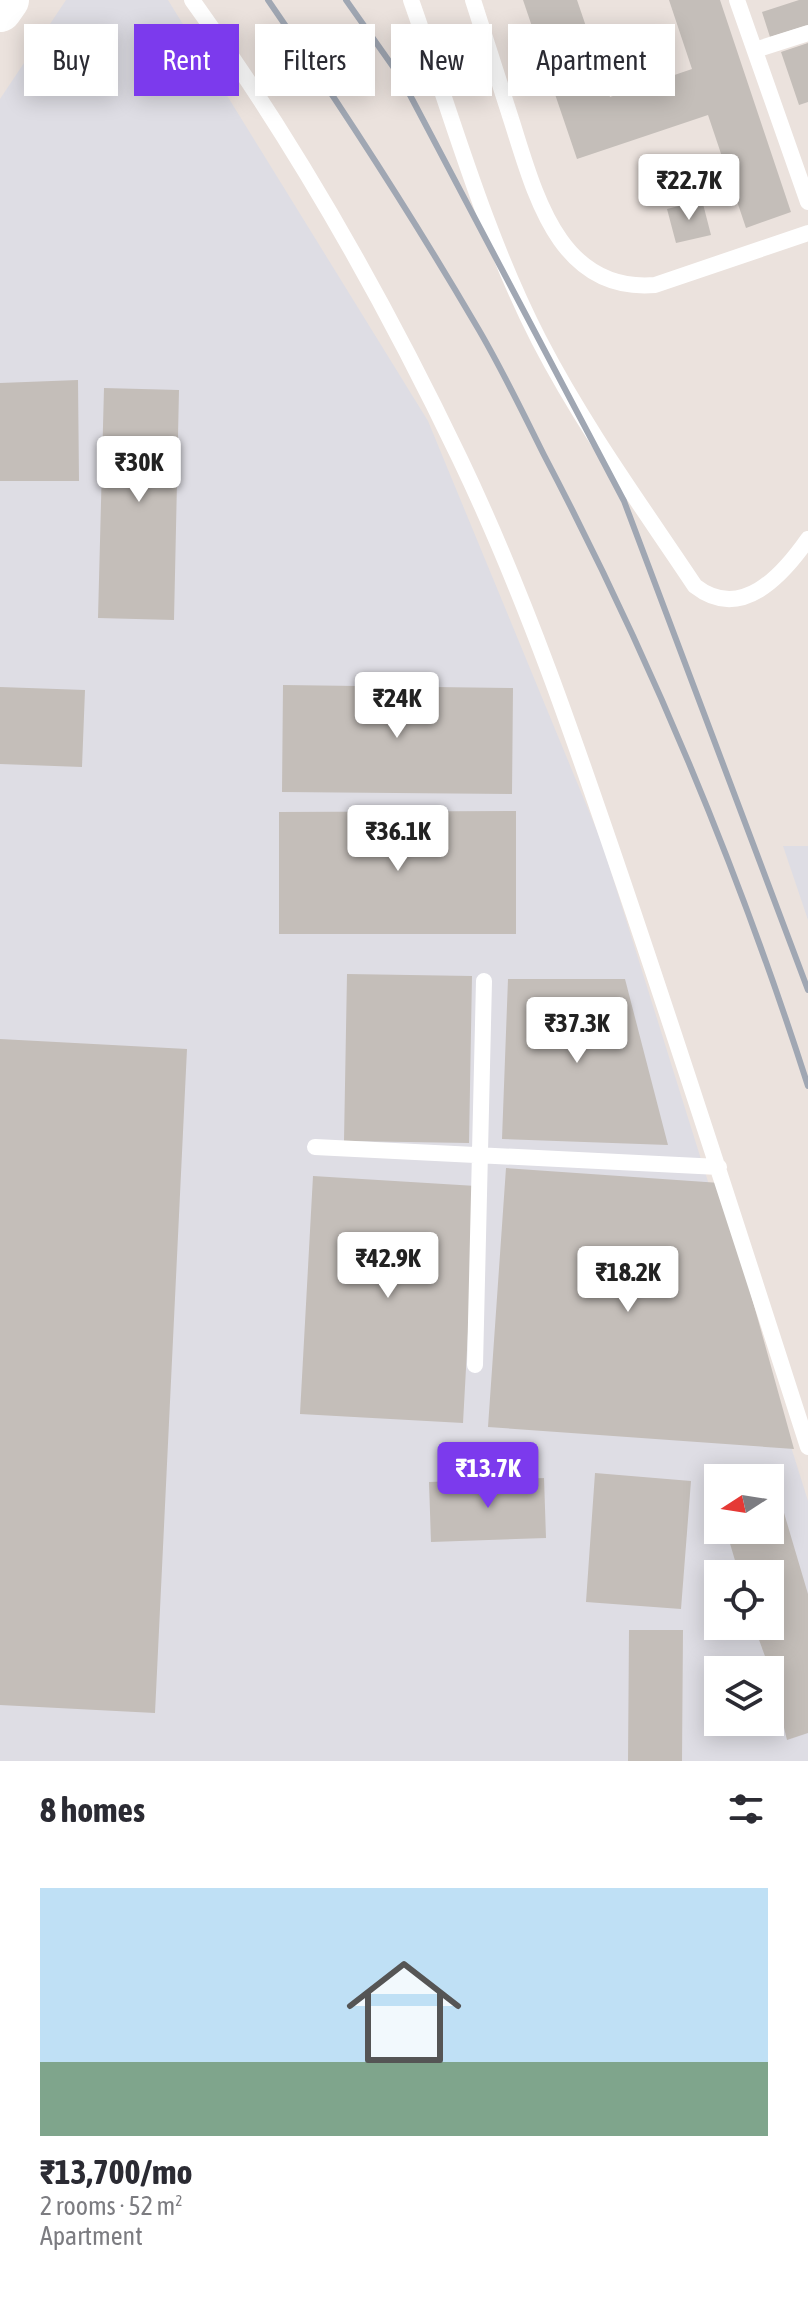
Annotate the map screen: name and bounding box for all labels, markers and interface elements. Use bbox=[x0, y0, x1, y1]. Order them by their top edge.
chip: Buy bbox=[24, 24, 118, 96]
chip: Rent bbox=[134, 24, 239, 96]
chip: Filters bbox=[255, 24, 375, 96]
chip: New bbox=[391, 24, 492, 96]
chip: Apartment bbox=[508, 24, 675, 96]
pin: ₹22.7K bbox=[624, 154, 754, 222]
text: ₹22.7K bbox=[656, 165, 722, 195]
pin: ₹30K bbox=[92, 436, 186, 504]
text: ₹30K bbox=[115, 447, 163, 477]
pin: ₹24K bbox=[350, 672, 444, 740]
text: ₹24K bbox=[373, 683, 421, 713]
pin: ₹36.1K bbox=[333, 805, 463, 873]
text: ₹36.1K bbox=[365, 816, 431, 846]
pin: ₹37.3K bbox=[512, 997, 642, 1065]
text: ₹37.3K bbox=[544, 1008, 610, 1038]
pin: ₹42.9K bbox=[323, 1232, 453, 1300]
text: ₹42.9K bbox=[355, 1243, 421, 1273]
pin: ₹18.2K bbox=[563, 1246, 693, 1314]
text: ₹18.2K bbox=[595, 1257, 661, 1287]
pin: ₹13.7K bbox=[423, 1442, 553, 1510]
text: ₹13.7K bbox=[455, 1453, 521, 1483]
north arrow bbox=[704, 1464, 784, 1544]
map controls bbox=[704, 1464, 784, 1736]
button: locate bbox=[704, 1560, 784, 1640]
button: layers bbox=[704, 1656, 784, 1736]
icon: filters bbox=[724, 1787, 768, 1831]
text: 8 homes bbox=[40, 1790, 145, 1829]
icon: home bbox=[332, 1940, 476, 2084]
text: ₹13,700/mo bbox=[40, 2152, 193, 2191]
text: 2 rooms · 52 m² bbox=[40, 2191, 182, 2221]
text: Apartment bbox=[40, 2221, 143, 2251]

